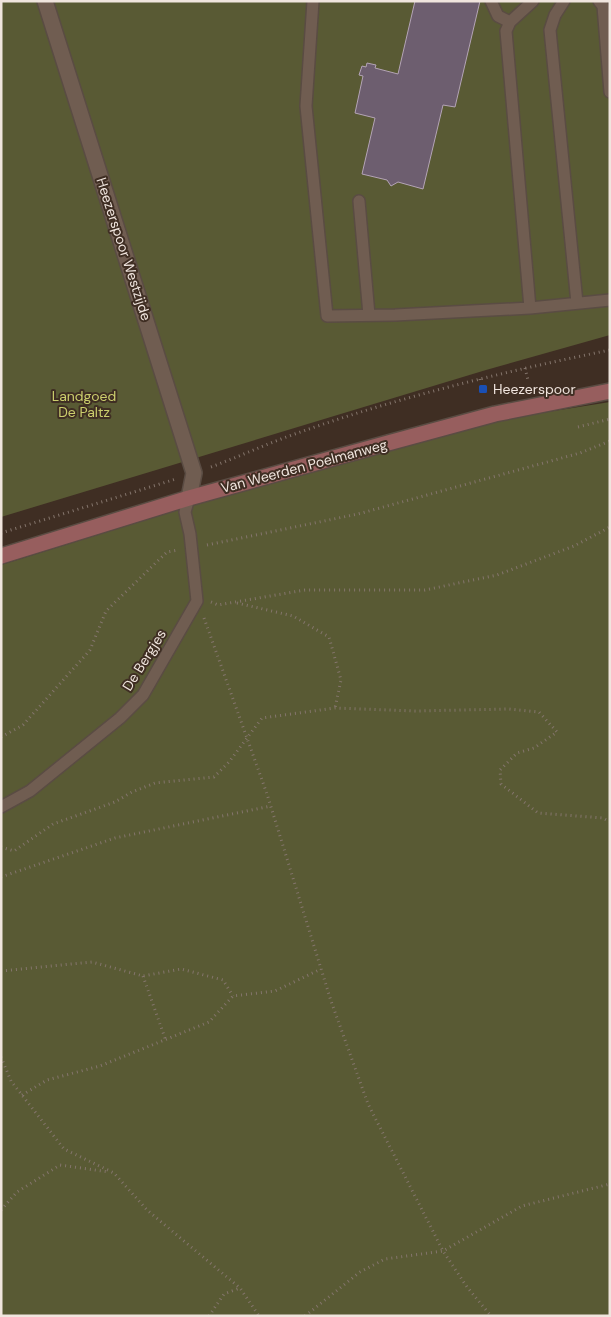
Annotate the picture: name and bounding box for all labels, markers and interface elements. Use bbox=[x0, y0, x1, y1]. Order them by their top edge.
street label: Heezerspoor Westzijde bbox=[92, 175, 156, 323]
place label: Heezerspoor bbox=[493, 380, 576, 398]
marker: Heezerspoor bbox=[477, 383, 489, 395]
park label: Landgoed De Paltz bbox=[52, 387, 116, 421]
street label: Van Weerden Poelmanweg bbox=[219, 435, 389, 497]
street label: De Bergjes bbox=[118, 626, 170, 694]

